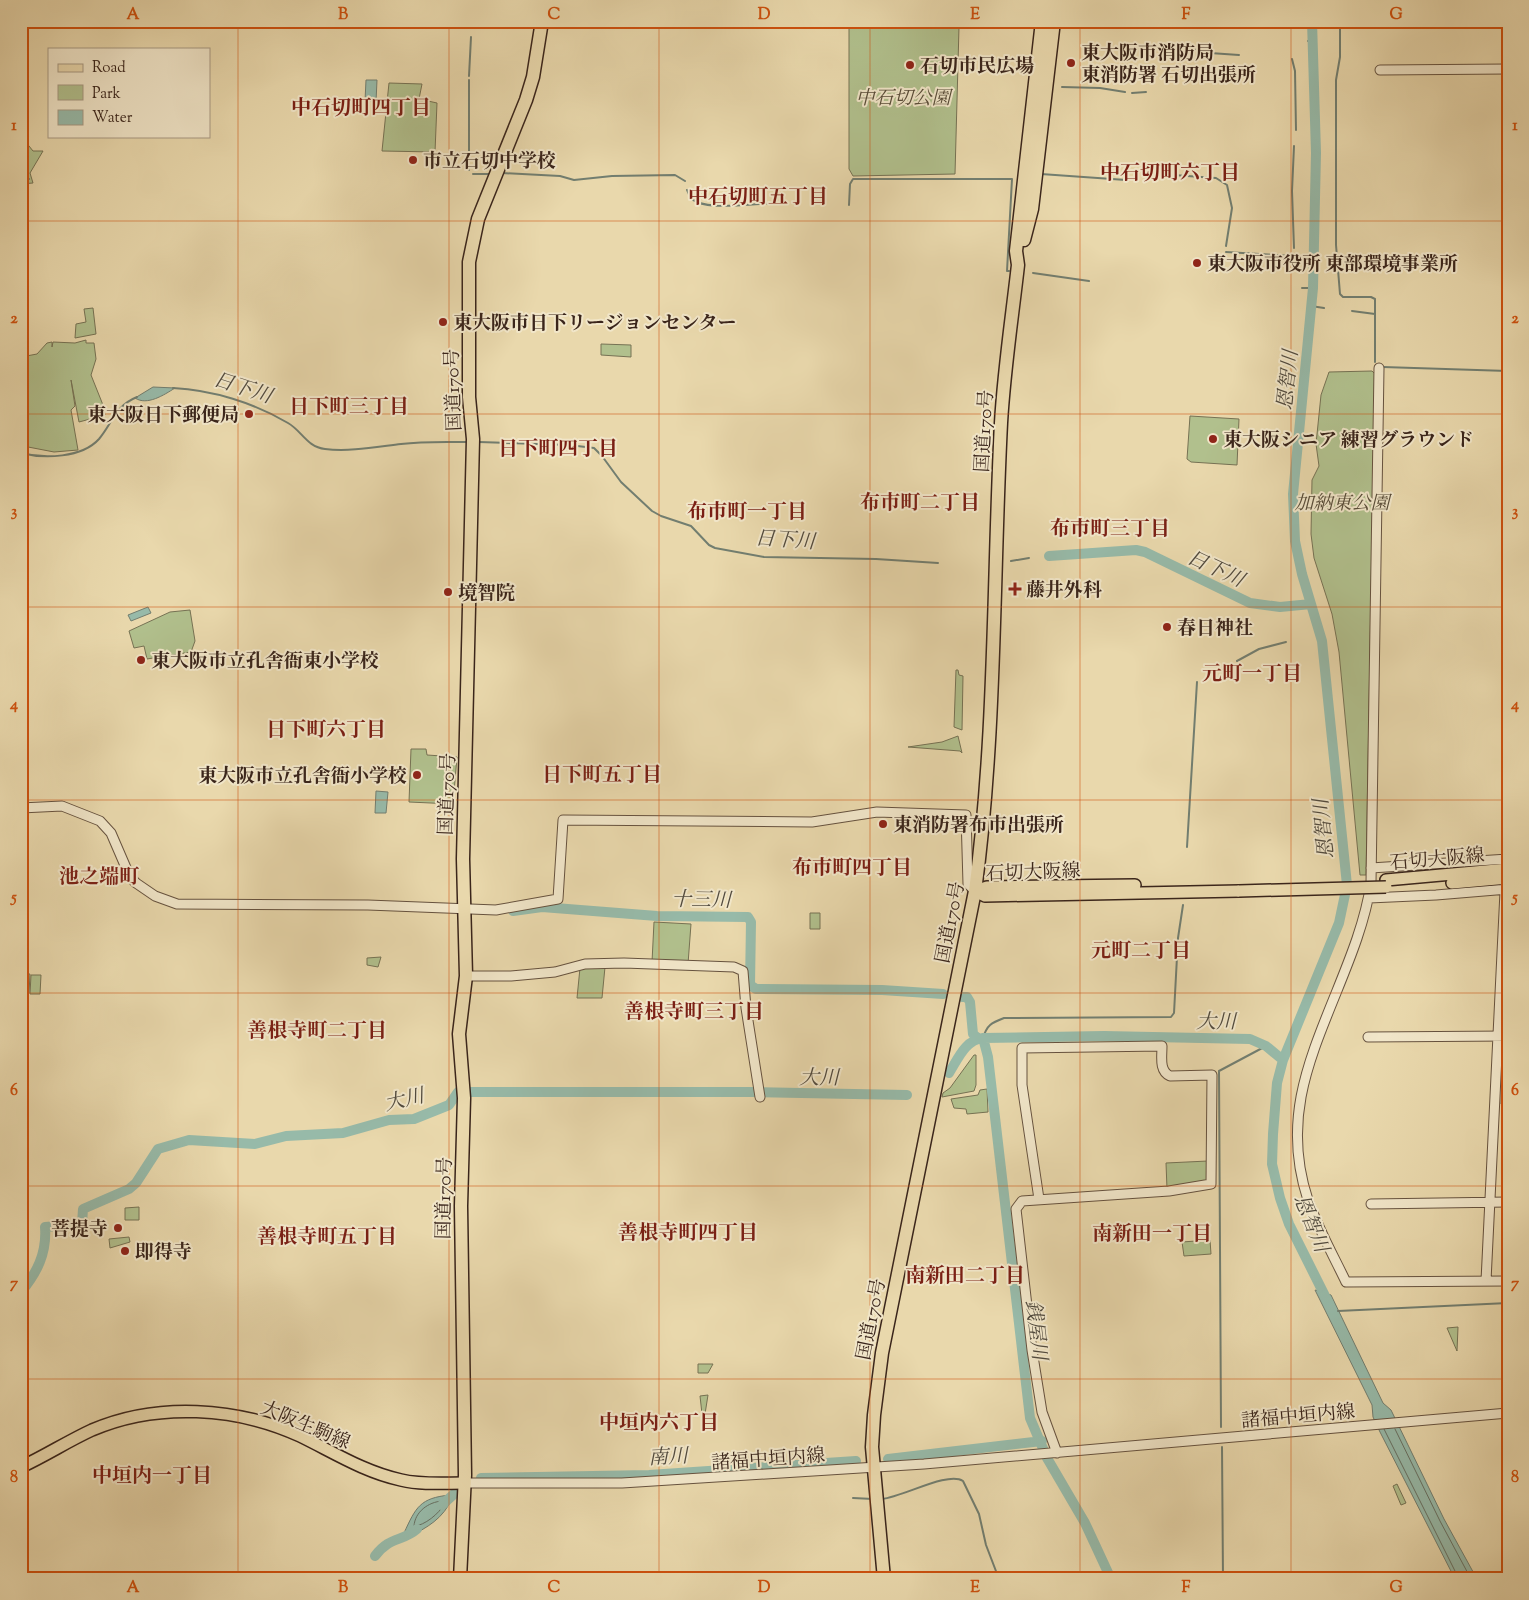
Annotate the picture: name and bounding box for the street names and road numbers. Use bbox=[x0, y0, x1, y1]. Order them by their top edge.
street label: 国道170号 bbox=[440, 348, 469, 432]
street label: 国道170号 bbox=[970, 389, 1001, 473]
street label: 国道170号 bbox=[434, 752, 463, 836]
street label: 石切大阪線 bbox=[1389, 843, 1486, 878]
street label: 石切大阪線 bbox=[985, 858, 1081, 889]
street label: 国道170号 bbox=[930, 879, 973, 966]
street label: 国道170号 bbox=[431, 1156, 460, 1240]
street label: 国道170号 bbox=[851, 1276, 894, 1363]
street label: 大阪生駒線 bbox=[256, 1395, 354, 1457]
street label: 諸福中垣内線 bbox=[1240, 1399, 1356, 1436]
street label: 諸福中垣内線 bbox=[710, 1443, 826, 1478]

